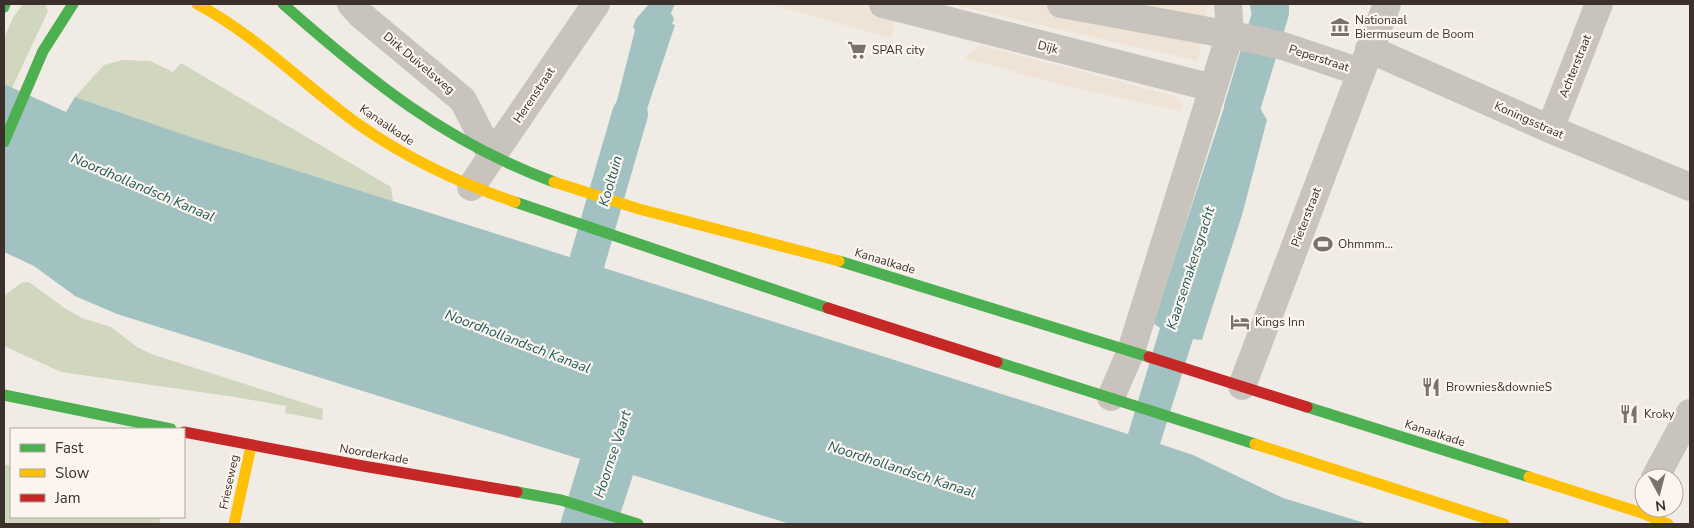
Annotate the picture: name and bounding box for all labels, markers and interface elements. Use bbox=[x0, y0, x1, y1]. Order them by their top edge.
place label: Nationaal Biermuseum de Boom bbox=[1355, 12, 1474, 42]
museum icon: Nationaal Biermuseum de Boom bbox=[1329, 16, 1351, 38]
street label: Dirk Duivelsweg bbox=[380, 28, 458, 98]
street label: Achterstraat bbox=[1555, 31, 1595, 100]
street label: Dijk bbox=[1036, 37, 1061, 57]
supermarket icon: SPAR city bbox=[846, 39, 868, 61]
street label: Peperstraat bbox=[1287, 41, 1352, 75]
place label: SPAR city bbox=[872, 42, 926, 58]
street label: Herenstraat bbox=[509, 63, 559, 126]
street label: Koningsstraat bbox=[1492, 98, 1567, 143]
street label: Kanaalkade bbox=[357, 101, 417, 149]
water label: Noordhollandsch Kanaal bbox=[68, 149, 218, 226]
water label: Kooltuin bbox=[594, 153, 627, 209]
street label: Pieterstraat bbox=[1287, 184, 1325, 249]
water label: Kaarsemakersgracht bbox=[1162, 203, 1220, 332]
sports icon: Ohmmm... bbox=[1312, 233, 1334, 255]
place label: Ohmmm... bbox=[1338, 236, 1393, 252]
street label: Kanaalkade bbox=[853, 244, 917, 278]
water label: Noordhollandsch Kanaal bbox=[442, 305, 593, 378]
hotel icon: Kings Inn bbox=[1229, 311, 1251, 333]
place label: Kings Inn bbox=[1255, 314, 1305, 330]
restaurant icon: Brownies&downieS bbox=[1420, 376, 1442, 398]
place label: Brownies&downieS bbox=[1446, 379, 1552, 395]
restaurant icon: Kroky bbox=[1618, 403, 1640, 425]
place label: Kroky bbox=[1644, 406, 1675, 422]
water label: Hoornse Vaart bbox=[589, 407, 636, 500]
street label: Kanaalkade bbox=[1403, 416, 1467, 450]
legend bbox=[10, 428, 185, 518]
water label: Noordhollandsch Kanaal bbox=[825, 437, 978, 502]
text: Fast bbox=[55, 438, 84, 458]
street label: Noorderkade bbox=[338, 440, 410, 468]
street label: Frieseweg bbox=[215, 453, 243, 511]
text: Slow bbox=[55, 463, 90, 483]
north arrow bbox=[1634, 468, 1684, 518]
text: Jam bbox=[54, 488, 81, 508]
text: N bbox=[1654, 495, 1667, 515]

